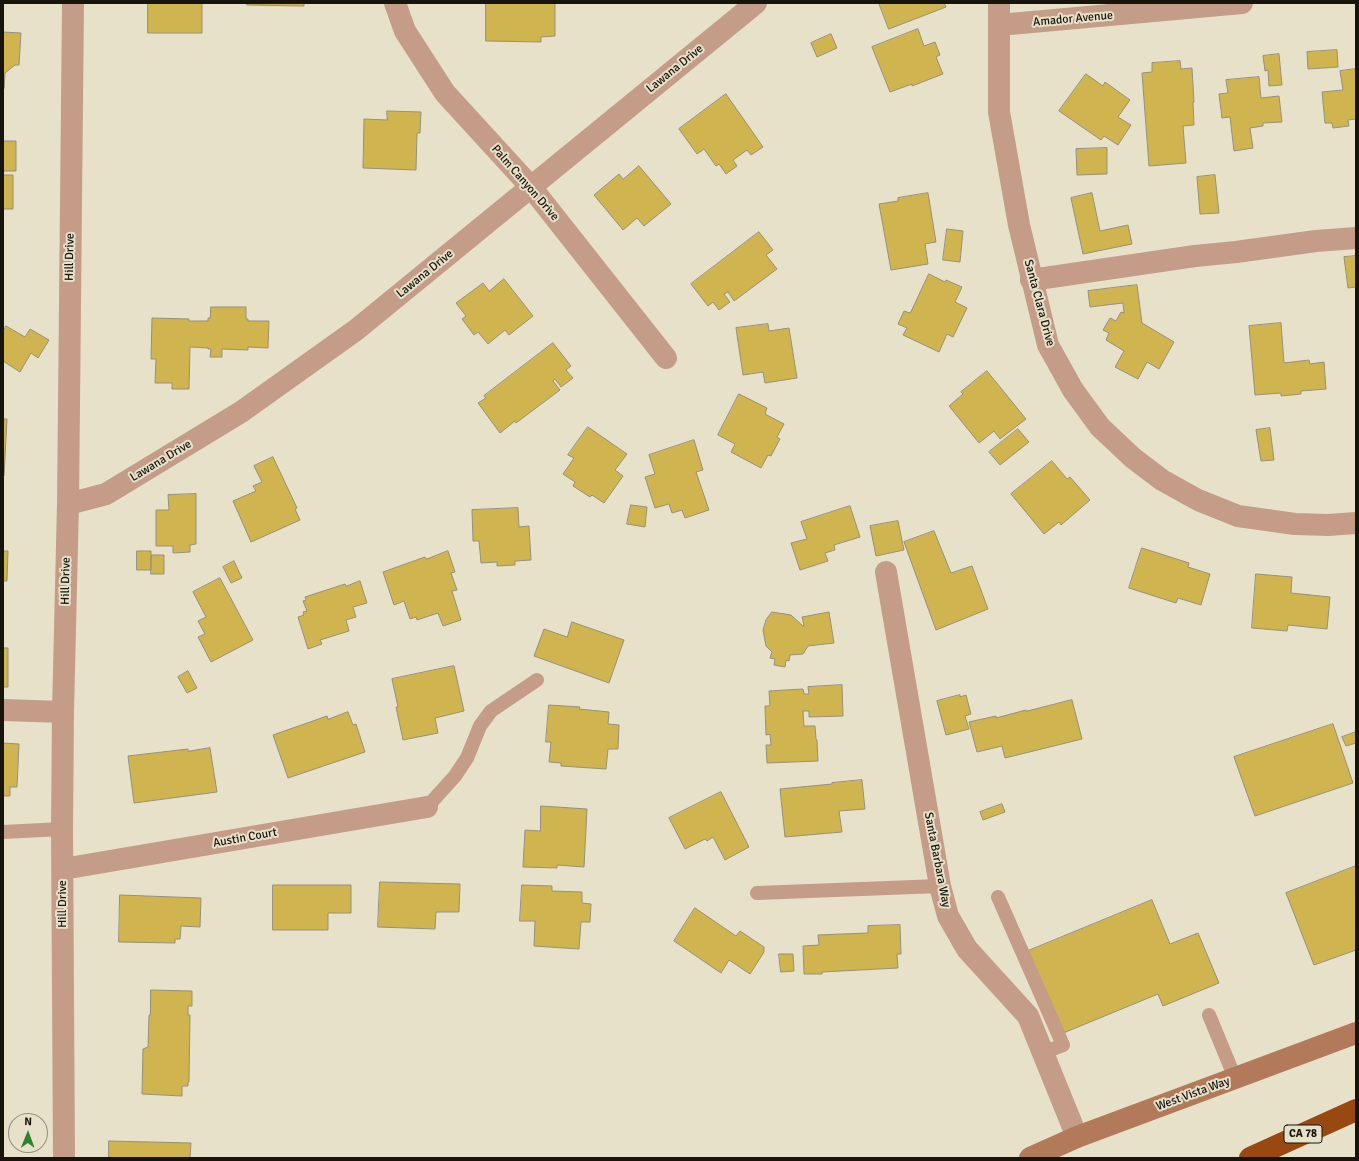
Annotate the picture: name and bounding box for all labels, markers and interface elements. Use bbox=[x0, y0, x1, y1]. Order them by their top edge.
street label: Amador Avenue bbox=[1032, 8, 1114, 30]
street label: Lawana Drive bbox=[644, 42, 706, 96]
street label: Palm Canyon Drive bbox=[488, 142, 562, 224]
street label: Hill Drive bbox=[62, 233, 78, 281]
street label: Lawana Drive bbox=[394, 247, 456, 301]
street label: Santa Clara Drive bbox=[1021, 258, 1057, 348]
street label: Lawana Drive bbox=[128, 437, 194, 485]
street label: Hill Drive bbox=[58, 557, 74, 605]
street label: Santa Barbara Way bbox=[921, 811, 953, 909]
street label: Austin Court bbox=[212, 825, 278, 851]
street label: Hill Drive bbox=[56, 880, 70, 928]
street label: West Vista Way bbox=[1154, 1074, 1232, 1114]
north arrow bbox=[8, 1113, 48, 1153]
text: N bbox=[24, 1115, 32, 1128]
road number: CA 78 bbox=[1284, 1125, 1322, 1143]

